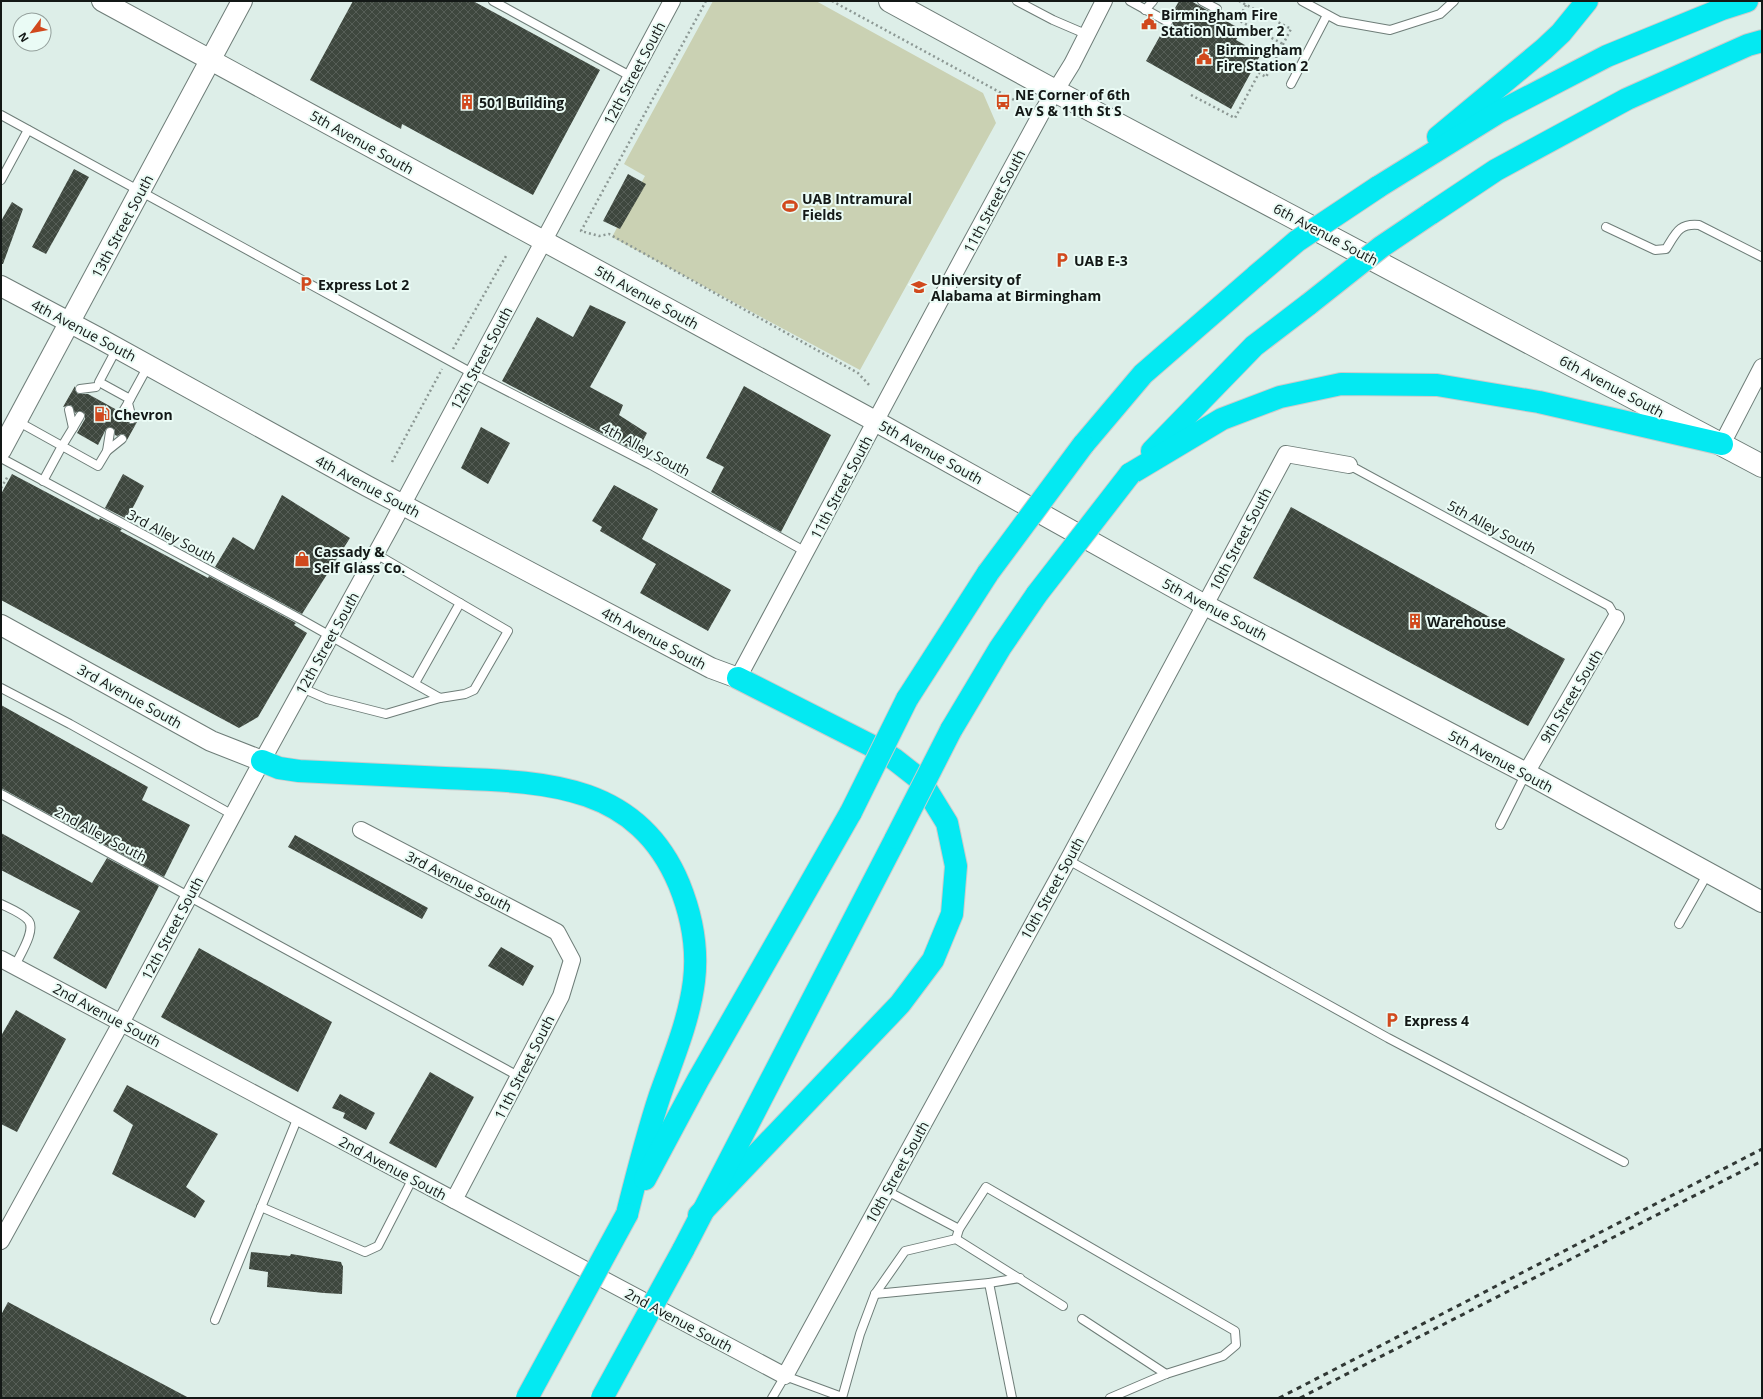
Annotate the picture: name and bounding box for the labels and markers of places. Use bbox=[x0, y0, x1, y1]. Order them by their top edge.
place label: Birmingham Fire Station Number 2 bbox=[1161, 5, 1285, 40]
public building icon: Birmingham Fire Station Number 2 bbox=[1140, 13, 1158, 31]
place label: Birmingham Fire Station 2 bbox=[1216, 40, 1308, 75]
public building icon: Birmingham Fire Station 2 bbox=[1195, 48, 1213, 66]
place label: NE Corner of 6th Av S & 11th St S bbox=[1015, 85, 1130, 120]
building icon: 501 Building bbox=[458, 93, 476, 111]
place label: 501 Building bbox=[479, 93, 564, 112]
bus stop icon: NE Corner of 6th Av S & 11th St S bbox=[994, 93, 1012, 111]
place label: UAB Intramural Fields bbox=[802, 189, 912, 224]
sports icon: UAB Intramural Fields bbox=[781, 197, 799, 215]
parking icon: UAB E-3 bbox=[1053, 251, 1071, 269]
place label: UAB E-3 bbox=[1074, 251, 1128, 270]
place label: University of Alabama at Birmingham bbox=[931, 270, 1101, 305]
parking icon: Express Lot 2 bbox=[297, 275, 315, 293]
place label: Express Lot 2 bbox=[318, 275, 409, 294]
school or university icon: University of Alabama at Birmingham bbox=[910, 278, 928, 296]
fuel station icon: Chevron bbox=[93, 405, 111, 423]
place label: Chevron bbox=[114, 405, 173, 424]
place label: Cassady & Self Glass Co. bbox=[314, 542, 405, 577]
shop icon: Cassady & Self Glass Co. bbox=[293, 550, 311, 568]
building icon: Warehouse bbox=[1406, 612, 1424, 630]
place label: Warehouse bbox=[1427, 612, 1506, 631]
parking icon: Express 4 bbox=[1383, 1011, 1401, 1029]
place label: Express 4 bbox=[1404, 1011, 1469, 1030]

